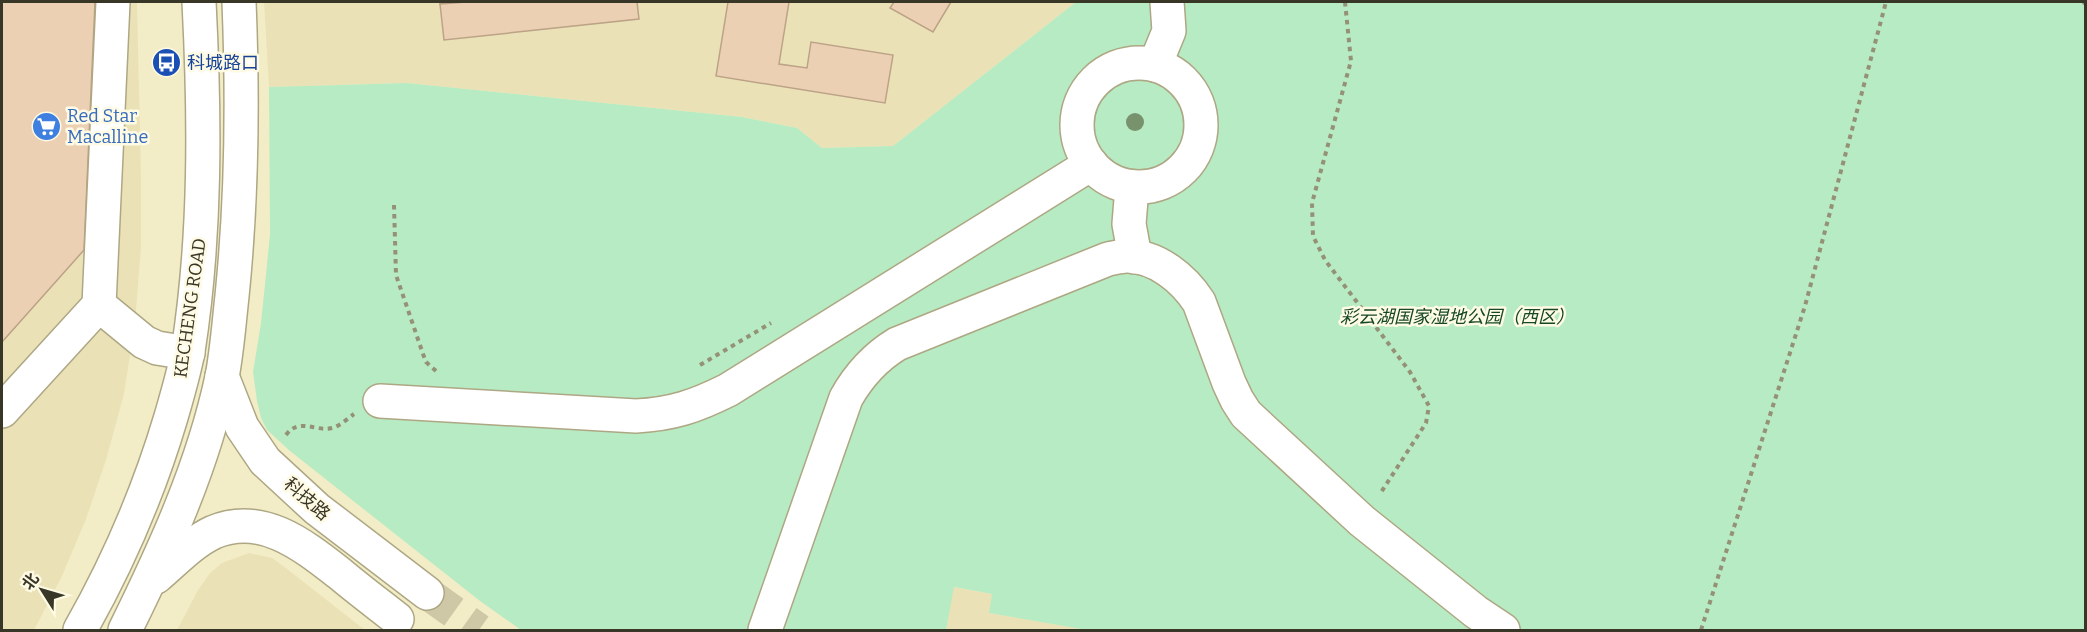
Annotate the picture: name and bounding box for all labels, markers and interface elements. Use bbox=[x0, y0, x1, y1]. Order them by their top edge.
bus stop icon: 科城路口 bbox=[150, 47, 182, 79]
place label: 科城路口 bbox=[187, 52, 259, 74]
place label: Red Star Macalline bbox=[67, 105, 148, 148]
supermarket icon: Red Star Macalline bbox=[30, 110, 62, 142]
street label: KECHENG ROAD bbox=[169, 237, 211, 379]
park label: 彩云湖国家湿地公园（西区） bbox=[1340, 306, 1574, 328]
street label: 科技路 bbox=[279, 473, 335, 525]
north arrow bbox=[12, 560, 72, 620]
text: 北 bbox=[18, 569, 43, 593]

